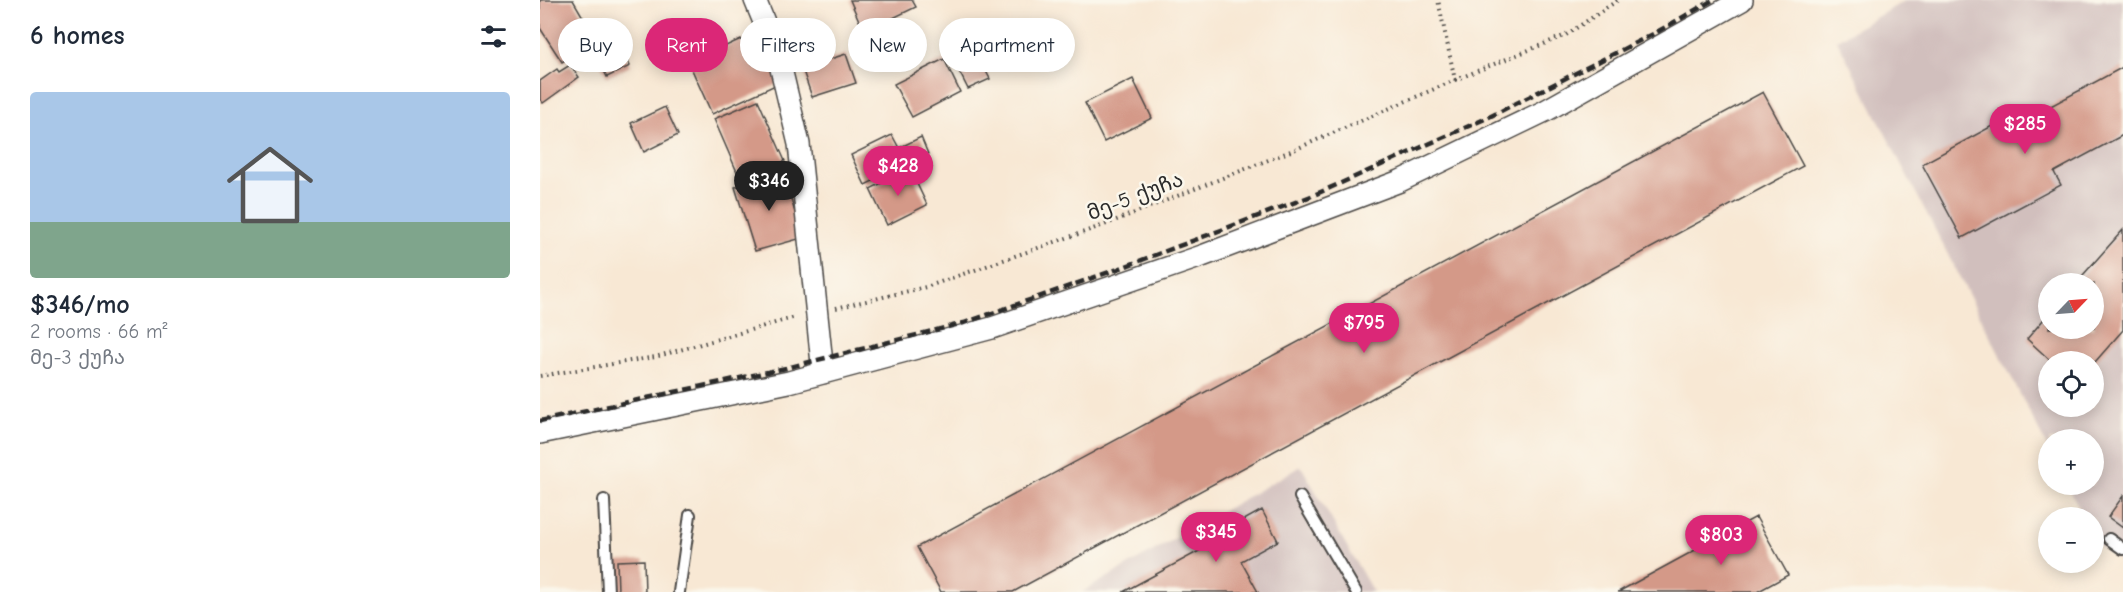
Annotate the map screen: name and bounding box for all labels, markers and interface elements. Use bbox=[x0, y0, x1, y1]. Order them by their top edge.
chip: Buy bbox=[558, 18, 633, 72]
chip: Rent bbox=[645, 18, 728, 72]
chip: Filters bbox=[740, 18, 836, 72]
chip: New bbox=[848, 18, 927, 72]
chip: Apartment bbox=[939, 18, 1075, 72]
icon: filters bbox=[477, 20, 510, 53]
text: 6 homes bbox=[30, 21, 125, 51]
pin: $285 bbox=[1989, 104, 2061, 155]
text: $285 bbox=[2004, 112, 2046, 135]
icon: home bbox=[216, 131, 324, 239]
pin: $428 bbox=[862, 146, 934, 197]
text: $428 bbox=[877, 154, 919, 177]
pin: $346 bbox=[733, 161, 805, 212]
street label: მე-5 ქუჩა bbox=[1084, 167, 1186, 225]
text: $346 bbox=[748, 169, 790, 192]
north arrow bbox=[2038, 273, 2104, 339]
map controls bbox=[2038, 273, 2104, 573]
text: $346/mo bbox=[30, 290, 130, 320]
pin: $795 bbox=[1328, 303, 1400, 354]
text: $795 bbox=[1343, 311, 1385, 334]
text: 2 rooms · 66 m² bbox=[30, 320, 168, 343]
text: მე-3 ქუჩა bbox=[30, 346, 125, 369]
button: locate bbox=[2038, 351, 2104, 417]
button: + bbox=[2038, 429, 2104, 495]
button: − bbox=[2038, 507, 2104, 573]
pin: $345 bbox=[1180, 512, 1252, 563]
pin: $803 bbox=[1685, 515, 1757, 566]
text: $345 bbox=[1195, 520, 1237, 543]
text: $803 bbox=[1699, 523, 1743, 546]

